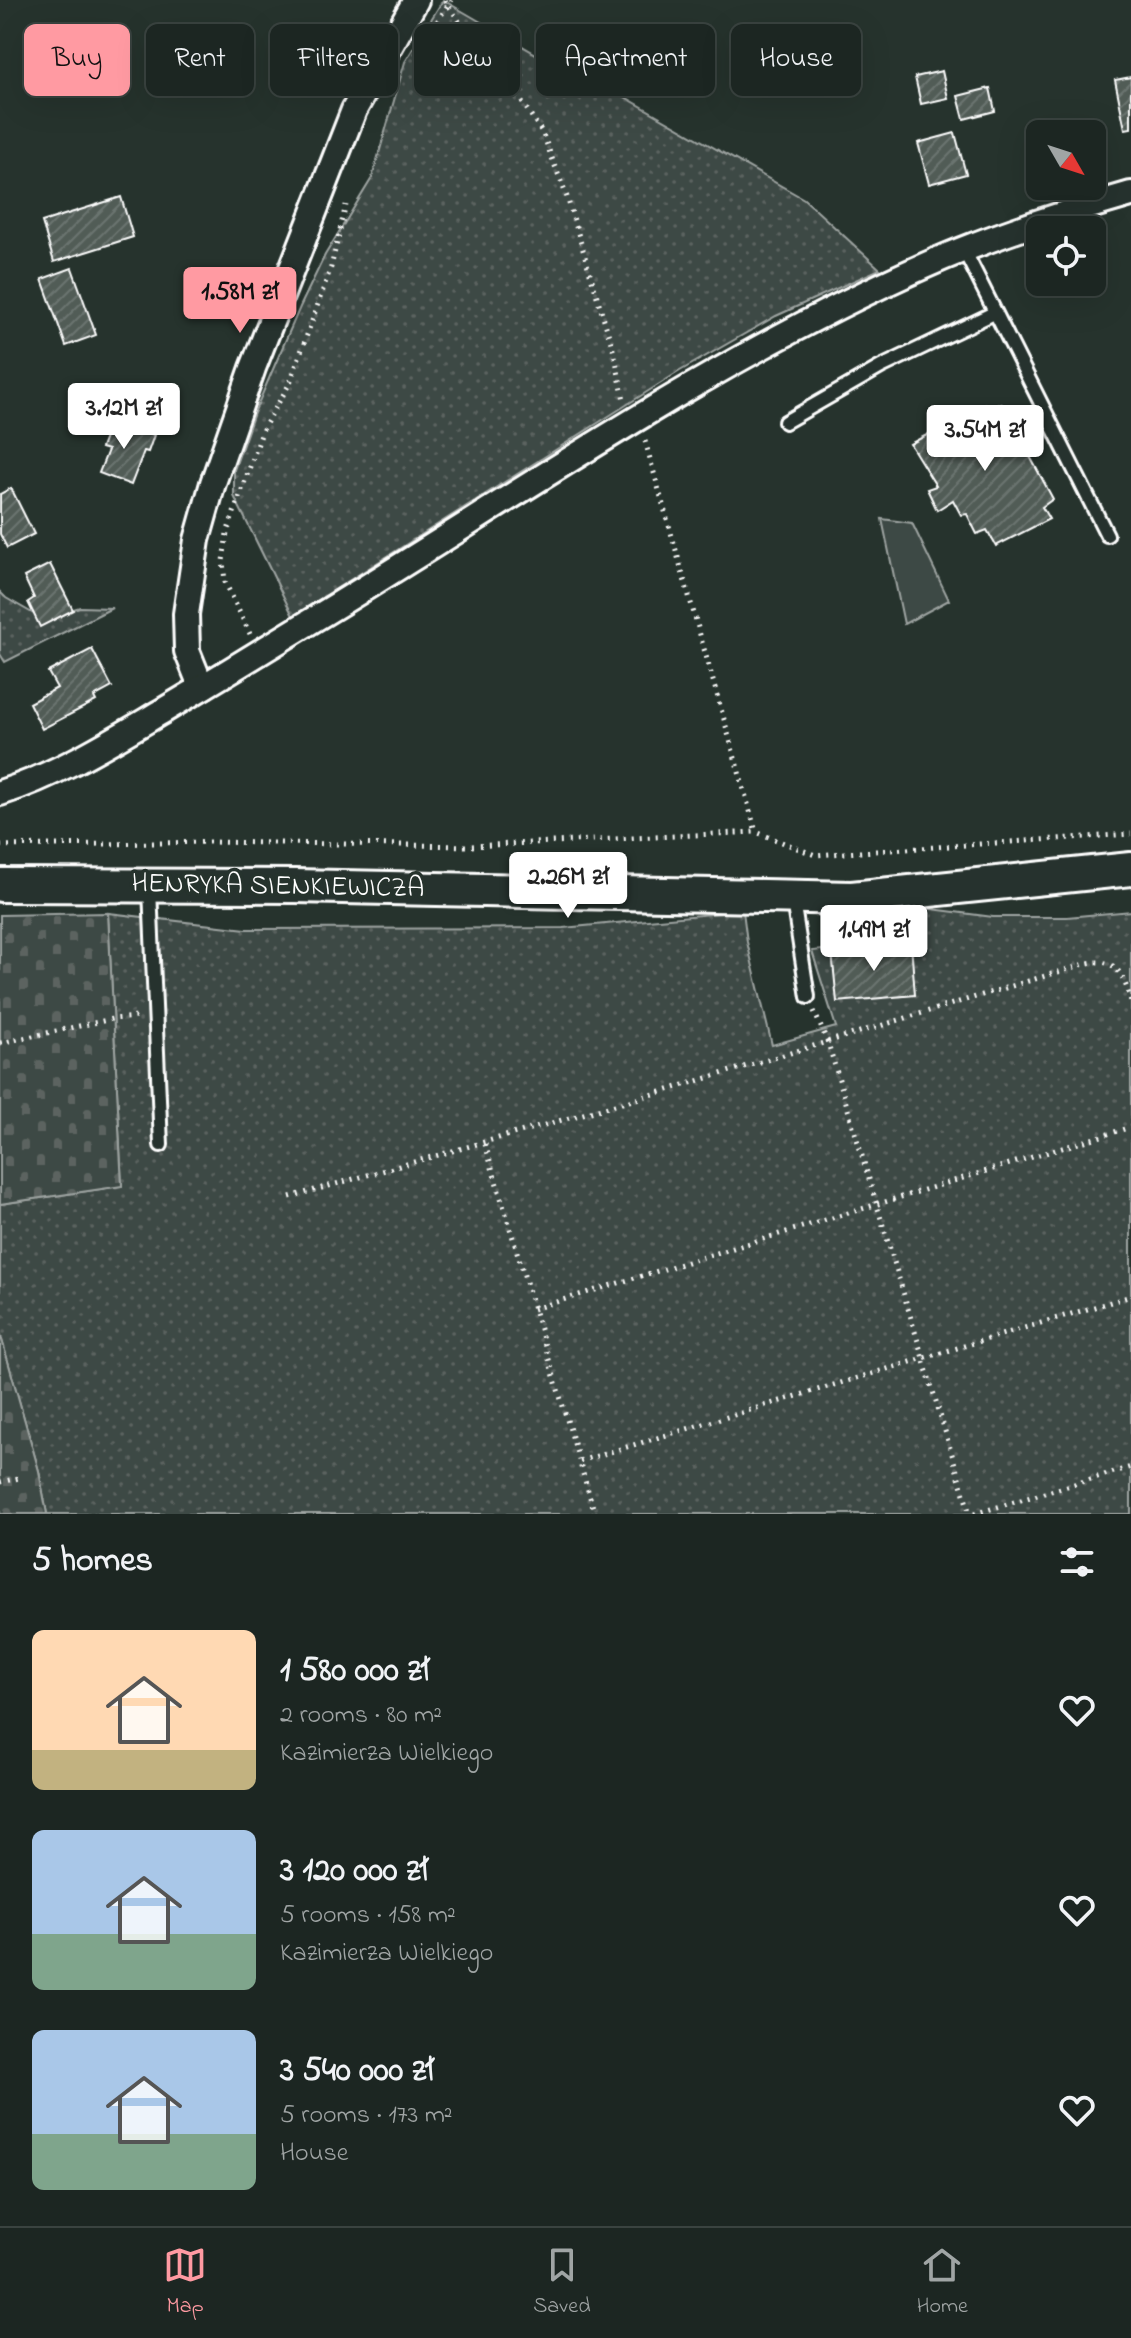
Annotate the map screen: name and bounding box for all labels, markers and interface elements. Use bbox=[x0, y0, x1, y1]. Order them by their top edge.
chip: Buy bbox=[24, 24, 130, 96]
chip: Rent bbox=[146, 24, 254, 96]
chip: Filters bbox=[270, 24, 398, 96]
chip: New bbox=[414, 24, 520, 96]
chip: Apartment bbox=[536, 24, 715, 96]
chip: House bbox=[731, 24, 861, 96]
north arrow bbox=[1026, 120, 1106, 200]
map controls bbox=[1026, 120, 1106, 296]
button: locate bbox=[1026, 216, 1106, 296]
pin: 1.58M zł bbox=[157, 267, 323, 335]
text: 1.58M zł bbox=[201, 274, 279, 312]
pin: 3.12M zł bbox=[41, 383, 207, 451]
text: 3.12M zł bbox=[86, 390, 162, 428]
pin: 3.54M zł bbox=[902, 405, 1068, 473]
text: 3.54M zł bbox=[945, 412, 1025, 450]
pin: 2.26M zł bbox=[485, 852, 651, 920]
text: 2.26M zł bbox=[527, 859, 609, 897]
street label: HENRYKA SIENKIEWICZA bbox=[131, 864, 425, 910]
pin: 1.49M zł bbox=[791, 905, 957, 973]
text: 1.49M zł bbox=[838, 912, 910, 950]
text: 5 homes bbox=[32, 1537, 153, 1587]
icon: filters bbox=[1055, 1540, 1099, 1584]
text: 1 580 000 zł bbox=[280, 1647, 429, 1697]
icon: home bbox=[96, 1662, 192, 1758]
icon: heart bbox=[1055, 1688, 1099, 1732]
text: 2 rooms · 80 m² bbox=[280, 1697, 442, 1735]
text: Kazimierza Wielkiego bbox=[280, 1735, 493, 1773]
text: 3 120 000 zł bbox=[280, 1847, 428, 1897]
icon: home bbox=[96, 1862, 192, 1958]
icon: heart bbox=[1055, 1888, 1099, 1932]
text: 5 rooms · 158 m² bbox=[280, 1897, 456, 1935]
text: Kazimierza Wielkiego bbox=[280, 1935, 493, 1973]
text: 3 540 000 zł bbox=[280, 2047, 434, 2097]
icon: home bbox=[96, 2062, 192, 2158]
icon: heart bbox=[1055, 2088, 1099, 2132]
text: 5 rooms · 173 m² bbox=[280, 2097, 453, 2135]
text: House bbox=[280, 2135, 348, 2173]
tab: Map bbox=[163, 2243, 207, 2323]
tab: Saved bbox=[533, 2243, 591, 2323]
tab: Home bbox=[917, 2243, 968, 2323]

